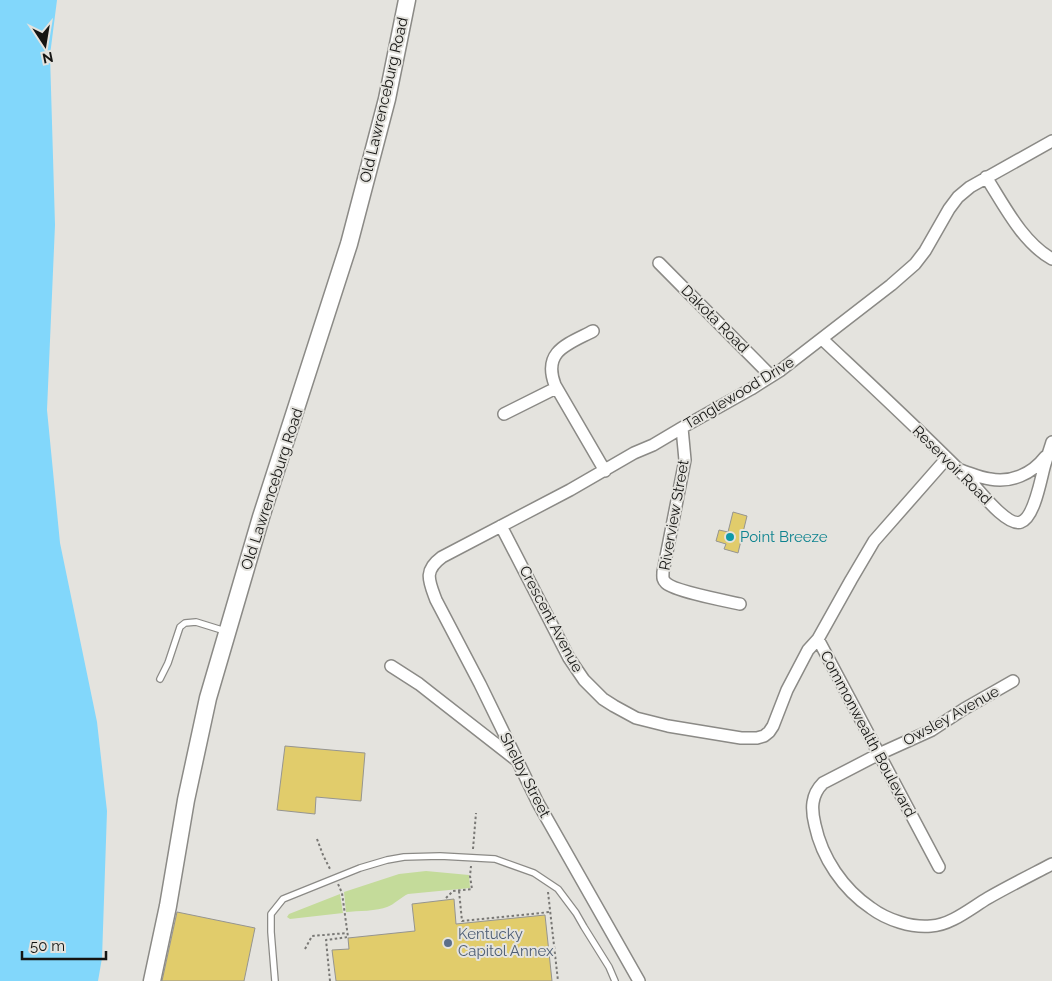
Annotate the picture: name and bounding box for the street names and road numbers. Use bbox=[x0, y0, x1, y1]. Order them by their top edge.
street label: Old Lawrenceburg Road bbox=[356, 16, 412, 184]
street label: Dakota Road bbox=[677, 281, 753, 357]
street label: Tanglewood Drive bbox=[681, 353, 797, 433]
street label: Old Lawrenceburg Road bbox=[237, 406, 307, 572]
street label: Reservoir Road bbox=[909, 422, 995, 508]
street label: Riverview Street bbox=[655, 458, 693, 572]
street label: Crescent Avenue bbox=[515, 563, 587, 675]
street label: Commonwealth Boulevard bbox=[816, 648, 920, 820]
street label: Owsley Avenue bbox=[900, 682, 1002, 750]
street label: Shelby Street bbox=[496, 730, 554, 820]

